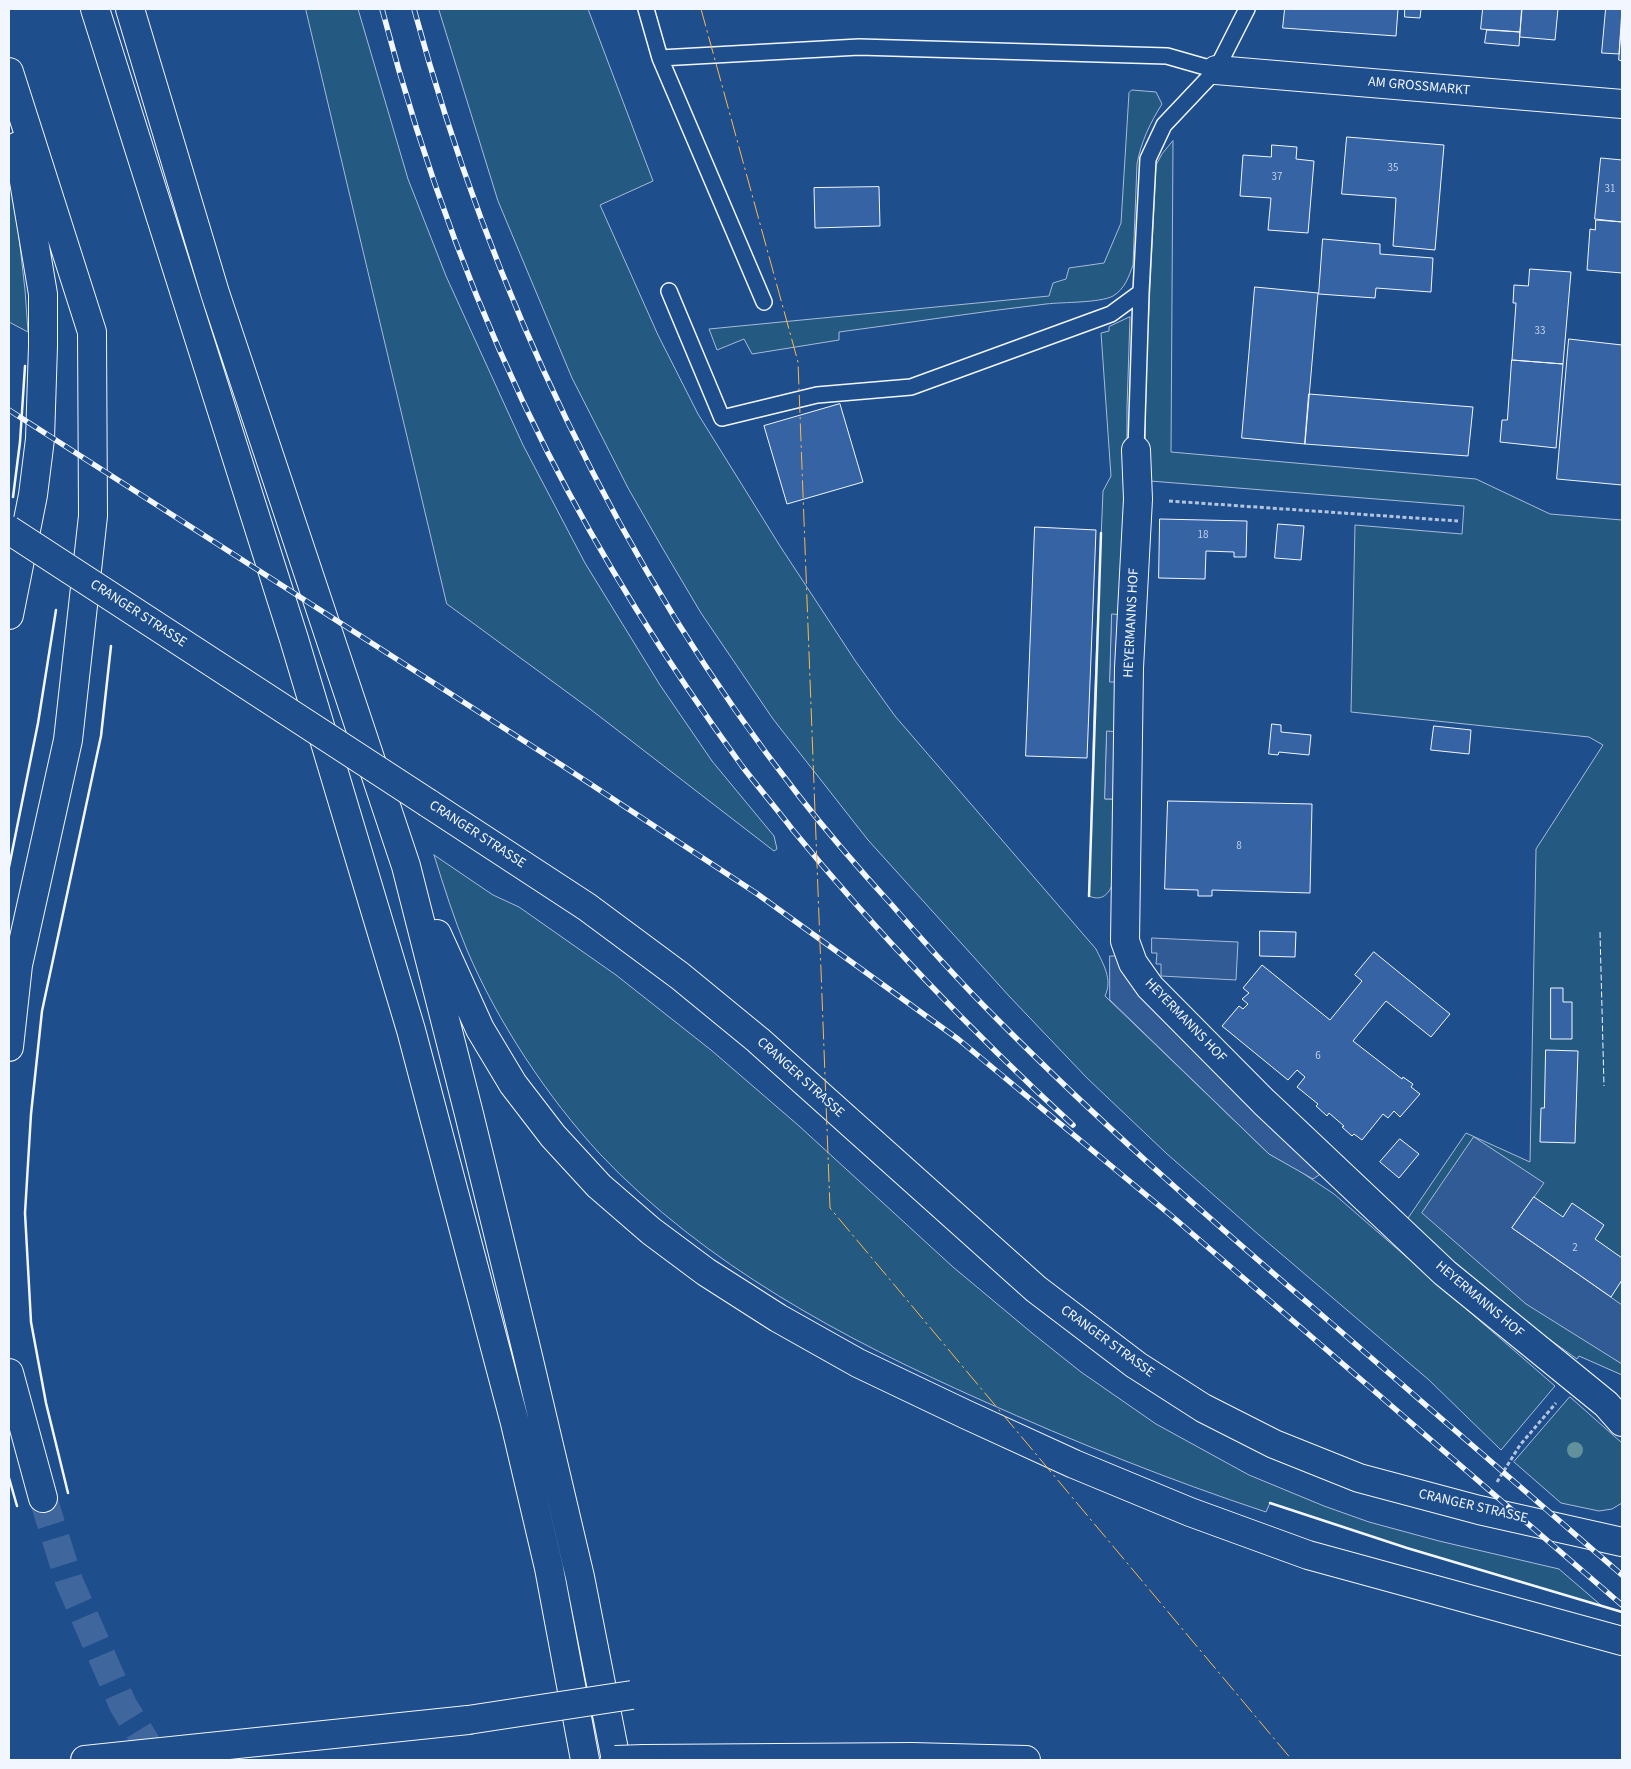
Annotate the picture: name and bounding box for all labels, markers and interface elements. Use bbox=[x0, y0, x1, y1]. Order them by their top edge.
street label: AM GROSSMARKT bbox=[1367, 74, 1471, 100]
house number: 35 bbox=[1388, 162, 1398, 176]
house number: 37 bbox=[1272, 171, 1282, 185]
house number: 31 bbox=[1605, 183, 1615, 197]
house number: 33 bbox=[1535, 325, 1545, 339]
house number: 18 bbox=[1198, 529, 1208, 543]
street label: HEYERMANNS HOF bbox=[1121, 568, 1143, 678]
street label: CRANGER STRASSE bbox=[87, 577, 189, 651]
street label: CRANGER STRASSE bbox=[426, 798, 528, 872]
house number: 8 bbox=[1236, 840, 1242, 854]
street label: HEYERMANNS HOF bbox=[1141, 976, 1229, 1066]
street label: CRANGER STRASSE bbox=[753, 1034, 847, 1122]
house number: 6 bbox=[1315, 1050, 1321, 1064]
house number: 2 bbox=[1572, 1242, 1578, 1256]
street label: HEYERMANNS HOF bbox=[1431, 1258, 1527, 1342]
street label: CRANGER STRASSE bbox=[1057, 1302, 1157, 1382]
street label: CRANGER STRASSE bbox=[1417, 1486, 1529, 1528]

